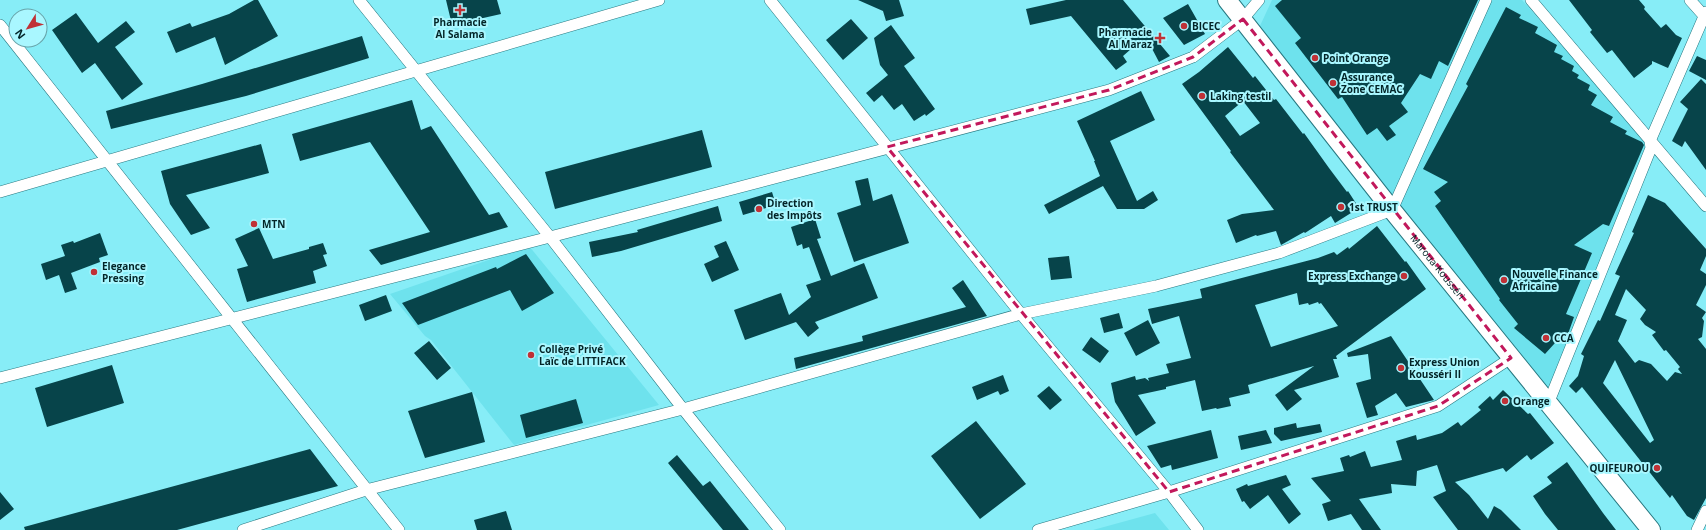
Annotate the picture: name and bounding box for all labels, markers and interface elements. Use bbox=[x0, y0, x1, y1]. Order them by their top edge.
marker: Pharmacie Al Salama bbox=[455, 5, 465, 15]
north arrow bbox=[8, 8, 48, 48]
place label: Pharmacie Al Salama bbox=[433, 15, 487, 41]
place label: BICEC bbox=[1192, 19, 1221, 33]
marker: BICEC bbox=[1179, 21, 1189, 31]
place label: Pharmacie Al Maraz bbox=[1099, 25, 1152, 51]
text: N bbox=[11, 26, 28, 42]
marker: Pharmacie Al Maraz bbox=[1155, 33, 1165, 43]
place label: Point Orange bbox=[1323, 51, 1389, 65]
marker: Point Orange bbox=[1310, 53, 1320, 63]
place label: Assurance Zone CEMAC bbox=[1341, 70, 1403, 96]
marker: Assurance Zone CEMAC bbox=[1328, 78, 1338, 88]
place label: Laking testil bbox=[1210, 89, 1271, 103]
marker: Laking testil bbox=[1197, 91, 1207, 101]
place label: Direction des Impôts bbox=[767, 196, 822, 222]
place label: 1st TRUST bbox=[1349, 200, 1398, 214]
marker: 1st TRUST bbox=[1336, 202, 1346, 212]
marker: Direction des Impôts bbox=[754, 204, 764, 214]
place label: MTN bbox=[262, 217, 285, 231]
marker: MTN bbox=[249, 219, 259, 229]
street label: Maroua-Kousséri bbox=[1407, 231, 1468, 302]
place label: Elegance Pressing bbox=[102, 259, 146, 285]
marker: Elegance Pressing bbox=[89, 267, 99, 277]
place label: Nouvelle Finance Africaine bbox=[1512, 267, 1598, 293]
place label: Express Exchange bbox=[1308, 269, 1396, 283]
marker: Express Exchange bbox=[1399, 271, 1409, 281]
marker: Nouvelle Finance Africaine bbox=[1499, 275, 1509, 285]
place label: CCA bbox=[1554, 331, 1574, 345]
marker: CCA bbox=[1541, 333, 1551, 343]
place label: Collège Privé Laïc de LITTIFACK bbox=[539, 342, 626, 368]
marker: Collège Privé Laïc de LITTIFACK bbox=[526, 350, 536, 360]
place label: Express Union Kousséri II bbox=[1409, 355, 1480, 381]
marker: Express Union Kousséri II bbox=[1396, 363, 1406, 373]
place label: Orange bbox=[1513, 394, 1550, 408]
marker: Orange bbox=[1500, 396, 1510, 406]
place label: QUIFEUROU bbox=[1589, 461, 1649, 475]
marker: QUIFEUROU bbox=[1652, 463, 1662, 473]

